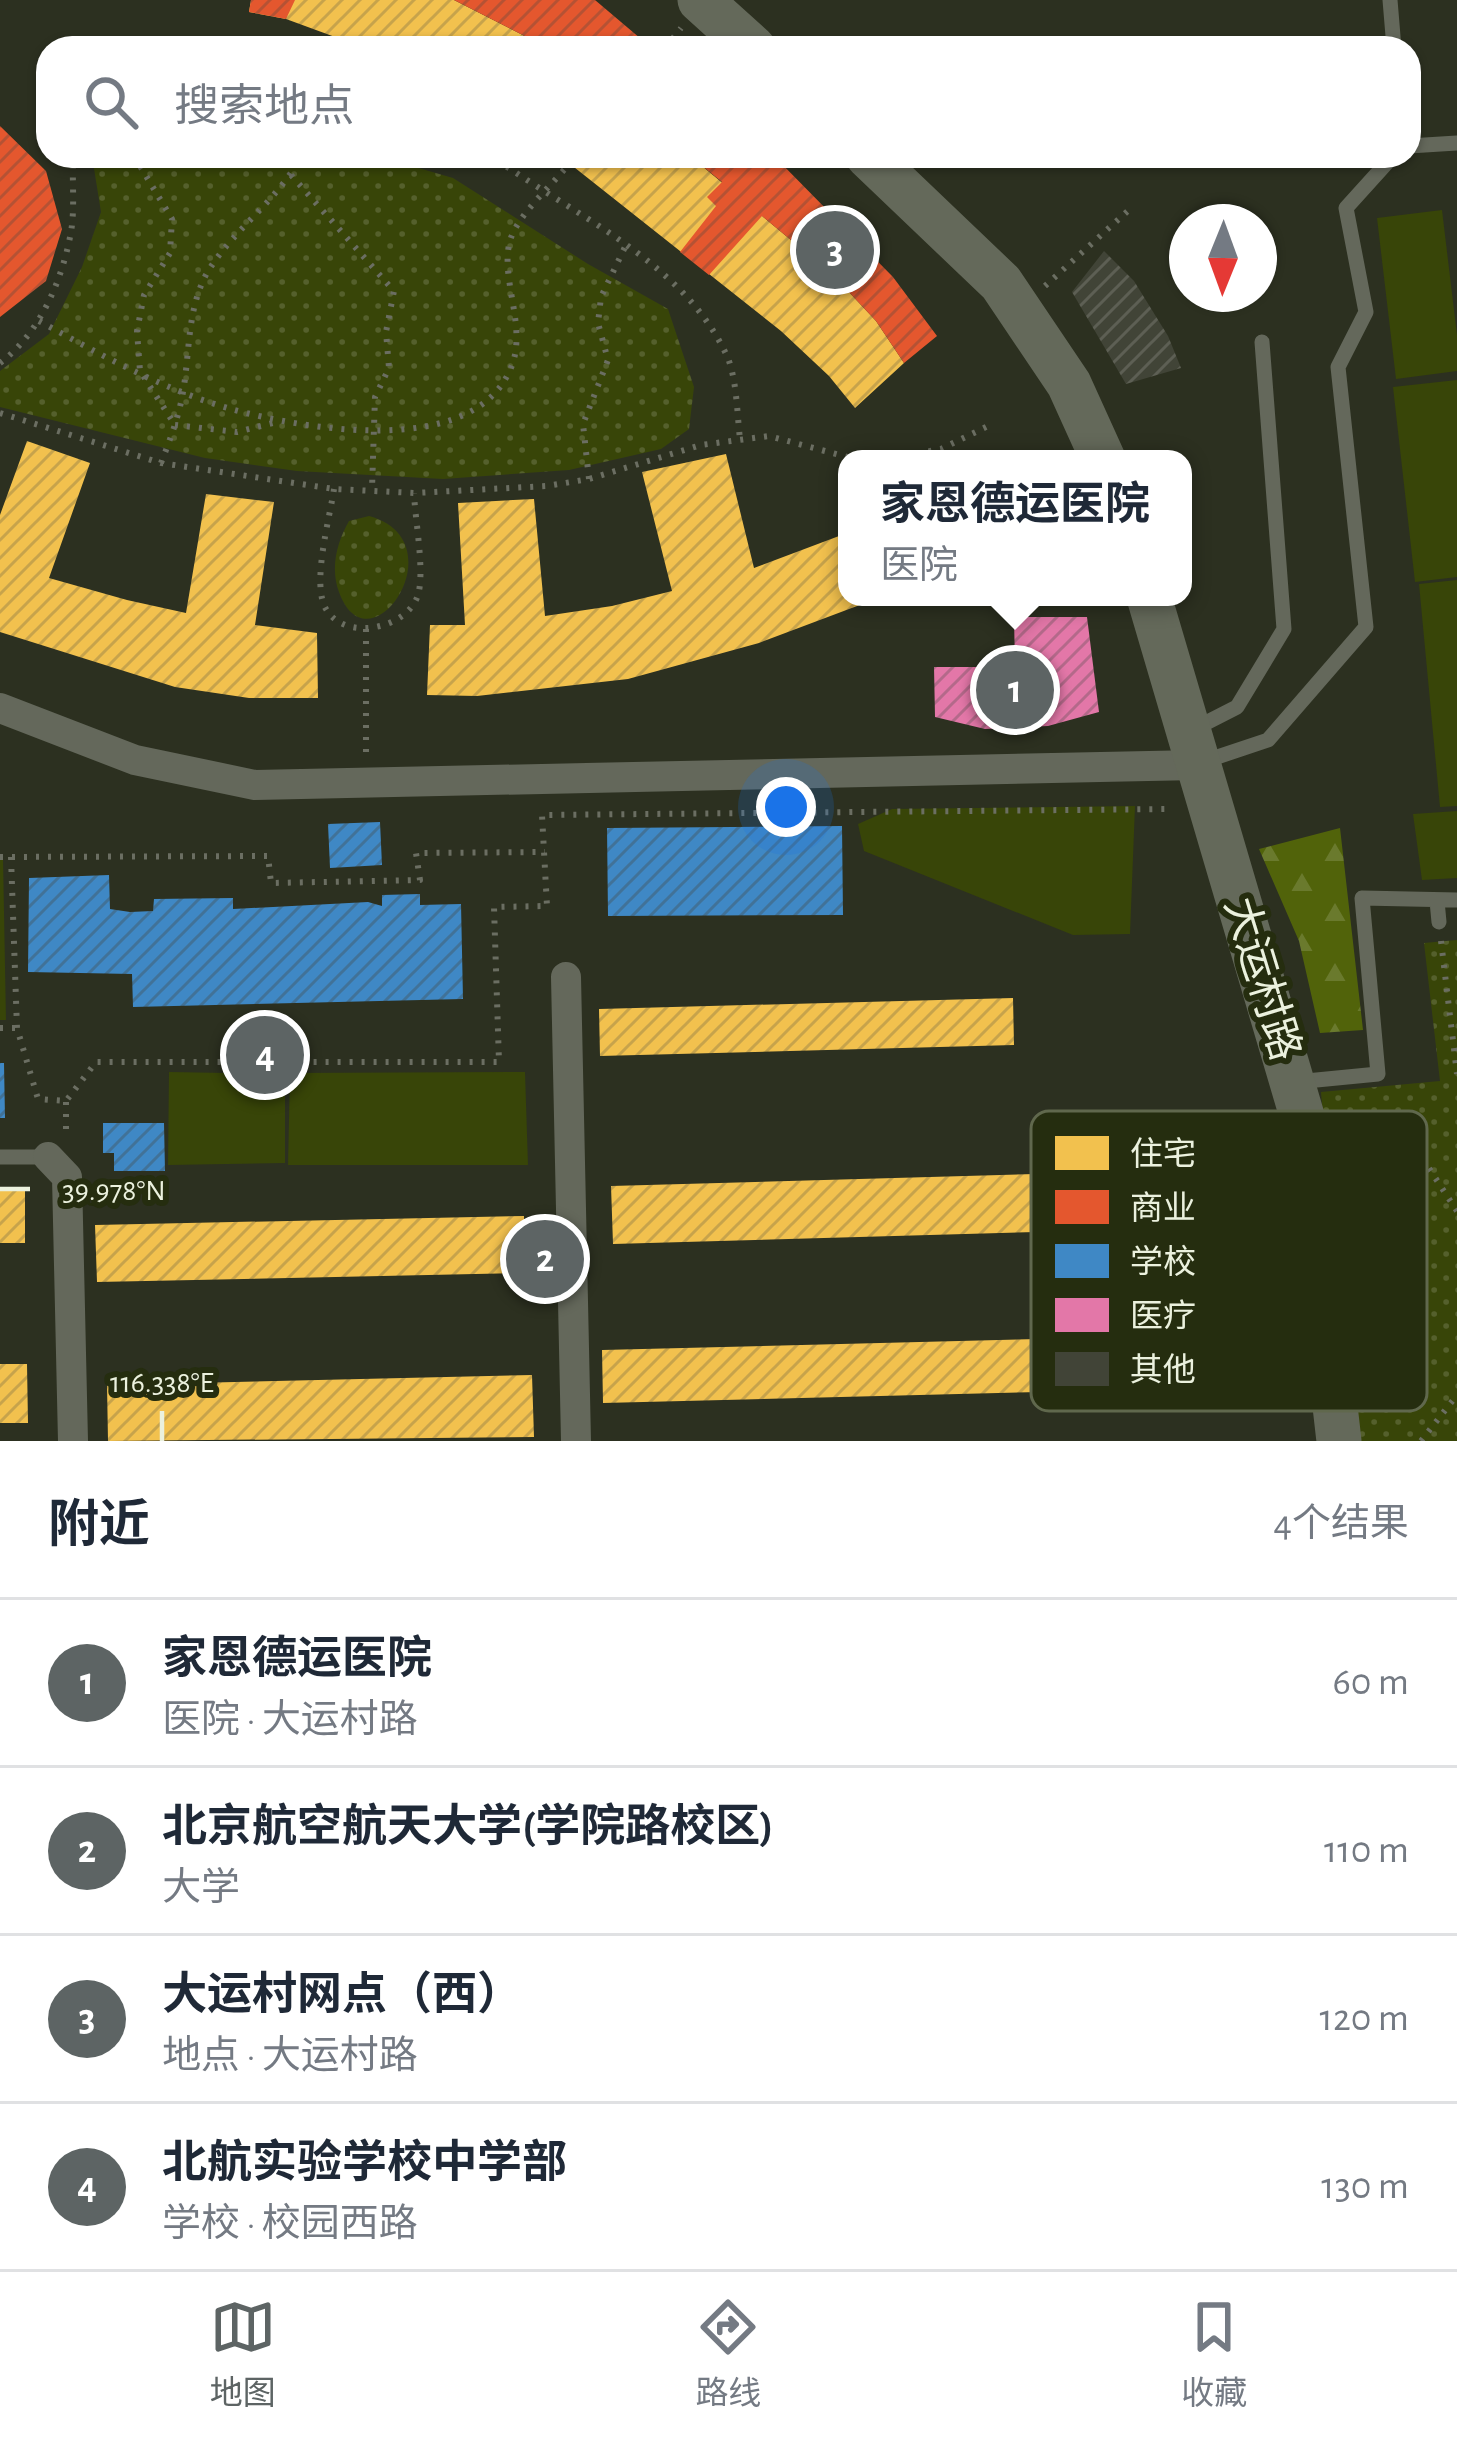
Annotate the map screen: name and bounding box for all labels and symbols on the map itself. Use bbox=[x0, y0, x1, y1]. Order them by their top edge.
north arrow bbox=[1169, 204, 1277, 312]
pin: 3 bbox=[796, 205, 874, 295]
pin: 1 bbox=[976, 645, 1054, 735]
your location bbox=[756, 777, 816, 837]
street label: 大运村路 bbox=[1217, 892, 1309, 1065]
pin: 4 bbox=[226, 1010, 304, 1100]
legend bbox=[1031, 1111, 1427, 1411]
text: 住宅 bbox=[1130, 1136, 1196, 1172]
text: 39.978°N bbox=[62, 1176, 166, 1206]
text: 商业 bbox=[1130, 1191, 1196, 1226]
pin: 2 bbox=[506, 1214, 584, 1304]
text: 学校 bbox=[1130, 1244, 1196, 1280]
text: 医疗 bbox=[1130, 1299, 1196, 1334]
text: 其他 bbox=[1130, 1353, 1196, 1388]
text: 116.338°E bbox=[110, 1368, 214, 1398]

